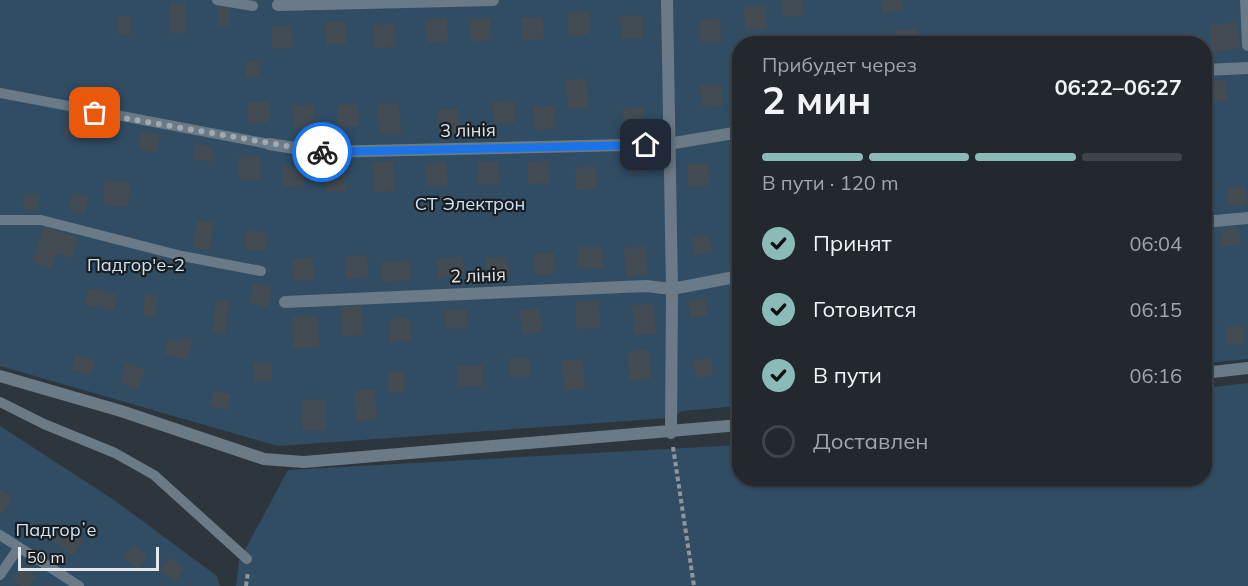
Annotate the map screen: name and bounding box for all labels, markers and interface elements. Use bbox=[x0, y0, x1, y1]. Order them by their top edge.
text: Прибудет через bbox=[762, 52, 917, 77]
text: 06:22–06:27 bbox=[1054, 73, 1182, 101]
text: 2 мин bbox=[762, 75, 871, 124]
pin bbox=[69, 87, 120, 138]
icon: bag bbox=[78, 96, 111, 129]
street label: 3 лінія bbox=[440, 118, 496, 142]
pin bbox=[620, 119, 671, 170]
courier bbox=[292, 122, 352, 182]
icon: home bbox=[629, 128, 662, 161]
icon: bike bbox=[306, 136, 339, 169]
text: В пути · 120 m bbox=[762, 170, 898, 195]
park label: СТ Электрон bbox=[415, 192, 525, 215]
icon: check bbox=[762, 227, 795, 260]
text: Принят bbox=[813, 229, 892, 257]
text: 06:04 bbox=[1129, 231, 1182, 256]
park label: Падгор'е-2 bbox=[87, 253, 185, 276]
street label: 2 лінія bbox=[450, 263, 506, 287]
icon: check bbox=[762, 293, 795, 326]
text: Готовится bbox=[813, 295, 917, 323]
text: 06:15 bbox=[1129, 297, 1182, 322]
icon: check bbox=[762, 359, 795, 392]
text: В пути bbox=[813, 361, 882, 389]
text: 06:16 bbox=[1129, 363, 1182, 388]
text: Доставлен bbox=[813, 427, 929, 455]
park label: Падгорʼе bbox=[16, 518, 96, 541]
scale bar bbox=[18, 544, 159, 572]
text: 50 m bbox=[27, 547, 64, 567]

